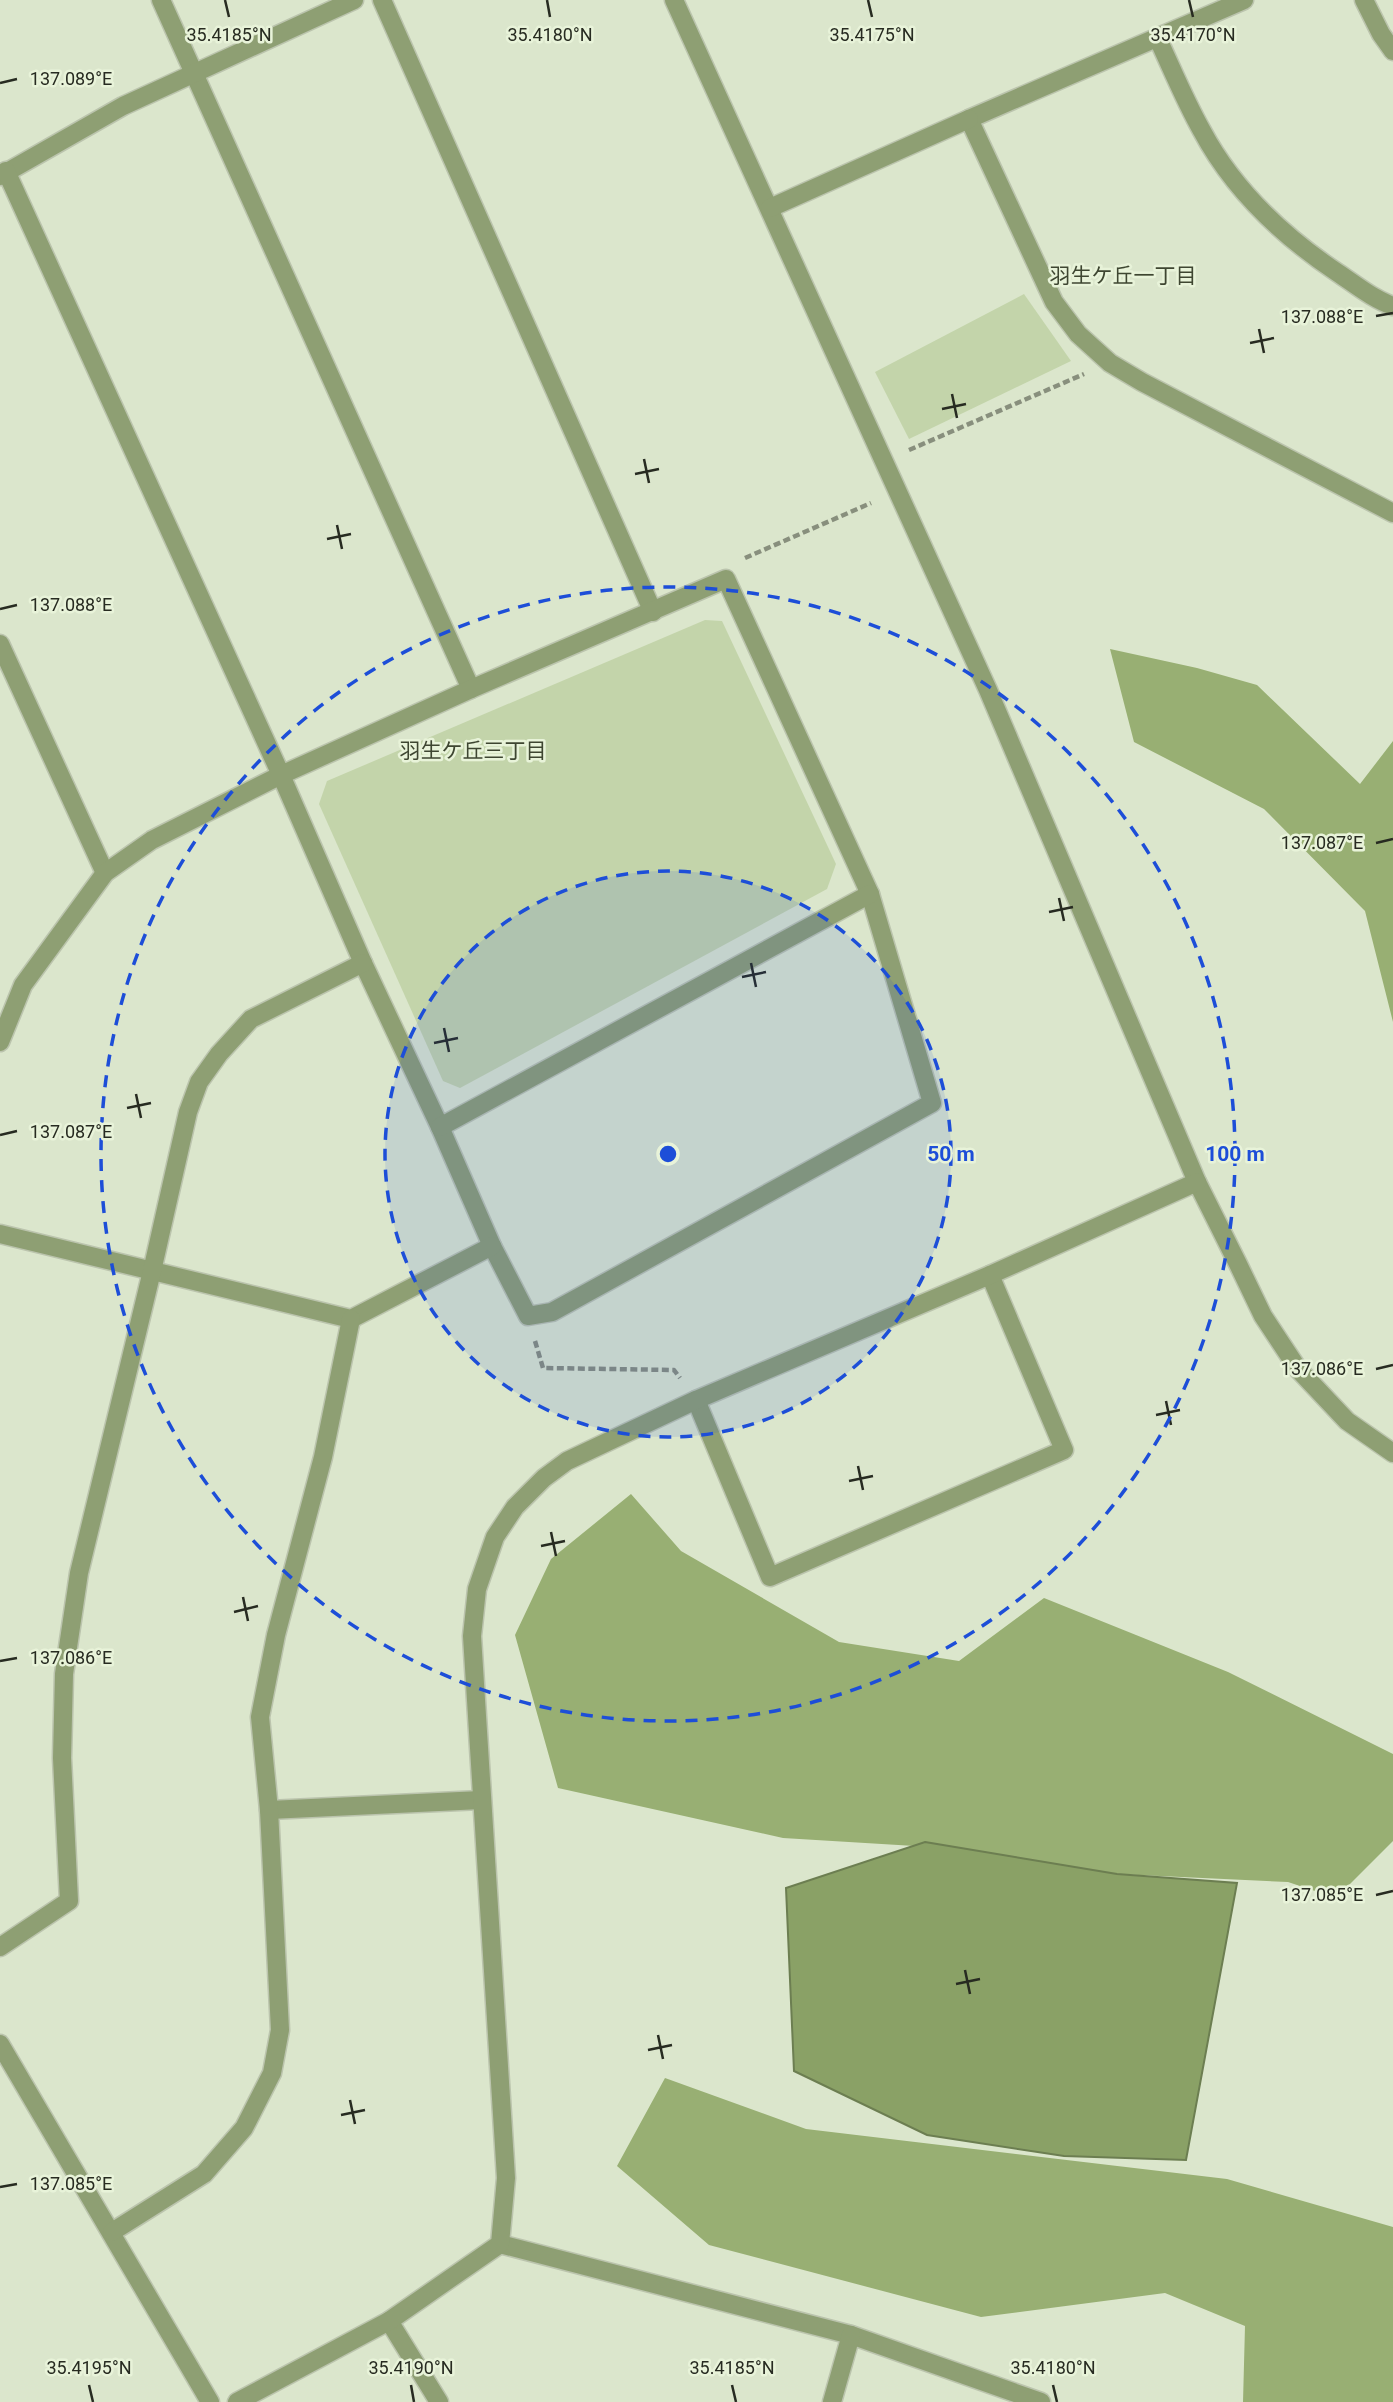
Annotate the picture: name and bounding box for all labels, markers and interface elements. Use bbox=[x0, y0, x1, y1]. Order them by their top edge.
text: 35.4185°N bbox=[186, 24, 272, 45]
text: 35.4180°N bbox=[507, 24, 593, 45]
text: 35.4175°N bbox=[829, 24, 915, 45]
text: 35.4170°N bbox=[1150, 24, 1236, 45]
text: 137.089°E bbox=[30, 68, 112, 89]
district label: 羽生ケ丘一丁目 bbox=[1050, 264, 1197, 288]
text: 137.088°E bbox=[1281, 306, 1363, 327]
text: 137.088°E bbox=[30, 594, 112, 615]
district label: 羽生ケ丘三丁目 bbox=[400, 739, 547, 763]
text: 137.087°E bbox=[1281, 832, 1363, 853]
text: 137.087°E bbox=[30, 1121, 112, 1142]
centre of rings bbox=[656, 1142, 680, 1166]
text: 50 m bbox=[927, 1142, 975, 1166]
text: 100 m bbox=[1205, 1142, 1265, 1166]
text: 137.086°E bbox=[1281, 1358, 1363, 1379]
text: 137.086°E bbox=[30, 1647, 112, 1668]
text: 137.085°E bbox=[1281, 1884, 1363, 1905]
text: 137.085°E bbox=[30, 2173, 112, 2194]
text: 35.4195°N bbox=[46, 2357, 132, 2378]
text: 35.4190°N bbox=[368, 2357, 454, 2378]
text: 35.4185°N bbox=[689, 2357, 775, 2378]
text: 35.4180°N bbox=[1010, 2357, 1096, 2378]

